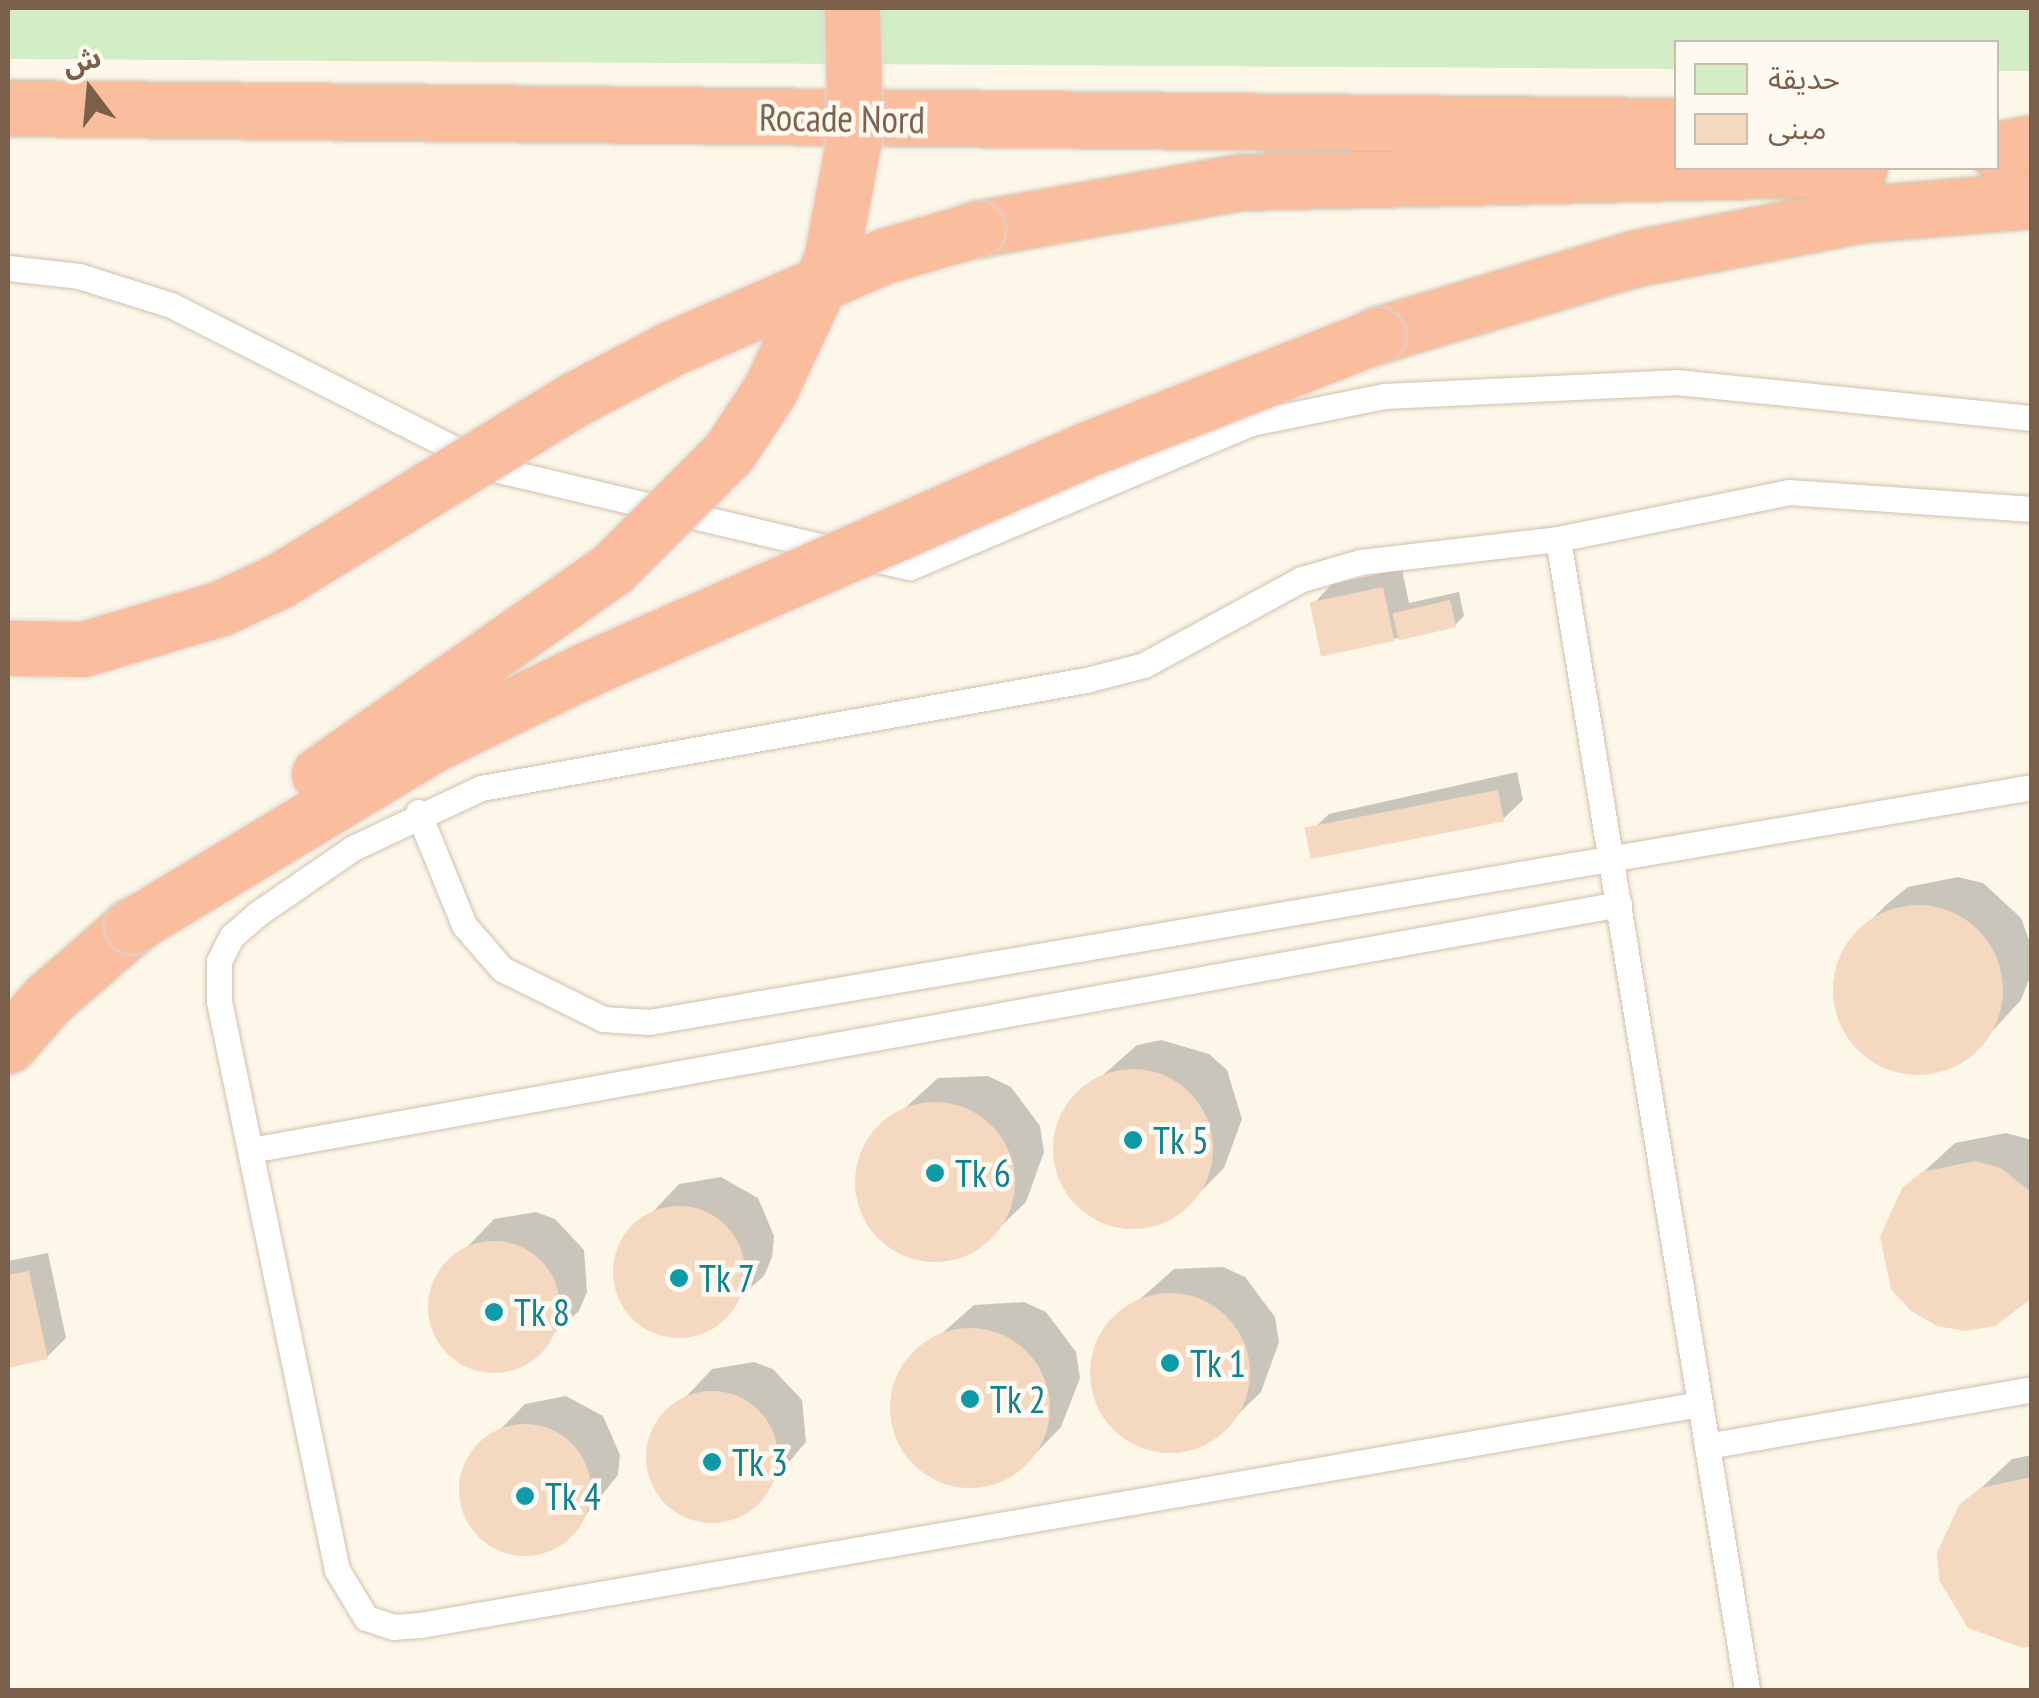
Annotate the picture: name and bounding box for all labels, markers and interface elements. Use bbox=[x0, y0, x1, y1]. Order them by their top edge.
text: ش bbox=[58, 38, 105, 84]
north arrow bbox=[40, 40, 140, 140]
legend bbox=[1674, 40, 1999, 170]
text: حديقة bbox=[1768, 58, 1840, 97]
street label: Rocade Nord bbox=[759, 94, 925, 142]
text: مبنى bbox=[1768, 108, 1826, 147]
place label: Tk 5 bbox=[1153, 1117, 1210, 1163]
marker: Tk 5 bbox=[1122, 1129, 1144, 1151]
place label: Tk 6 bbox=[955, 1150, 1012, 1196]
marker: Tk 6 bbox=[924, 1162, 946, 1184]
place label: Tk 7 bbox=[699, 1255, 756, 1301]
marker: Tk 7 bbox=[668, 1267, 690, 1289]
place label: Tk 8 bbox=[514, 1289, 571, 1335]
marker: Tk 8 bbox=[483, 1301, 505, 1323]
place label: Tk 1 bbox=[1190, 1340, 1247, 1386]
marker: Tk 1 bbox=[1159, 1352, 1181, 1374]
place label: Tk 2 bbox=[990, 1376, 1047, 1422]
marker: Tk 2 bbox=[959, 1388, 981, 1410]
place label: Tk 3 bbox=[732, 1439, 789, 1485]
marker: Tk 3 bbox=[701, 1451, 723, 1473]
place label: Tk 4 bbox=[545, 1473, 602, 1519]
marker: Tk 4 bbox=[514, 1485, 536, 1507]

